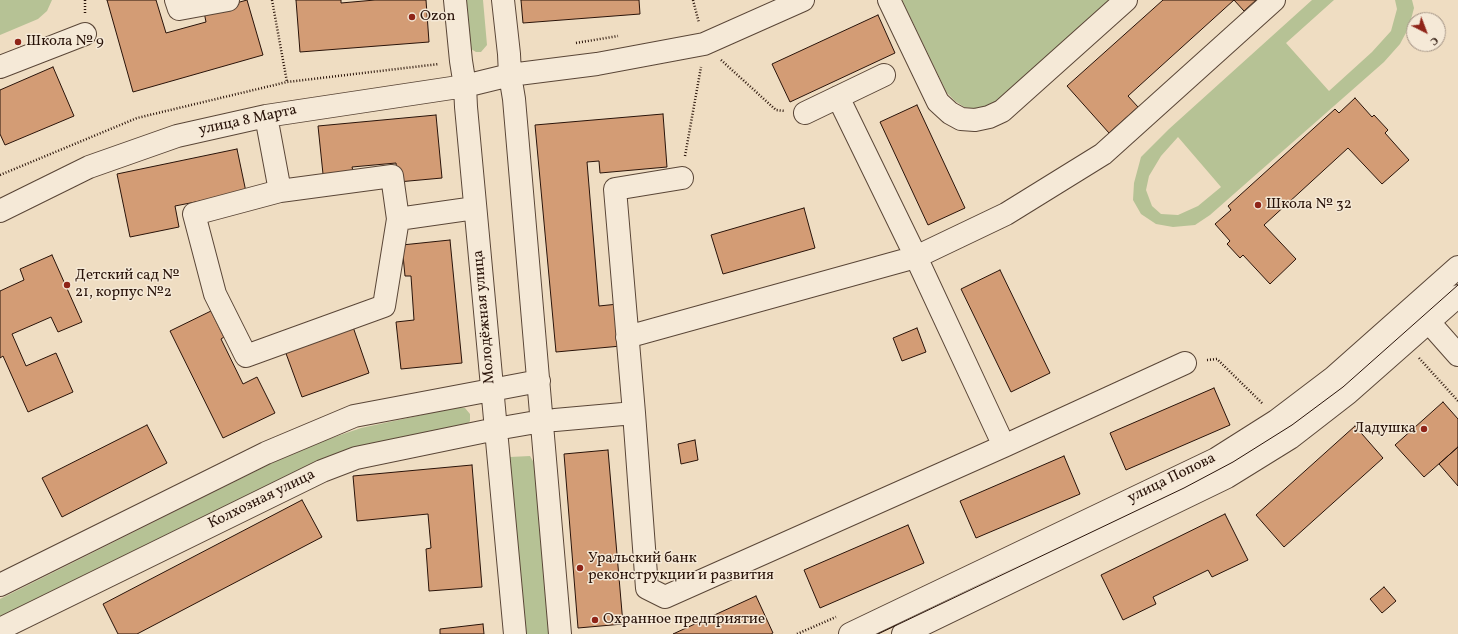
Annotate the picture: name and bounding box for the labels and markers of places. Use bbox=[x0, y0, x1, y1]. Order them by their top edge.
place label: Ozon bbox=[420, 8, 455, 26]
marker: Ozon bbox=[407, 12, 417, 22]
place label: Школа № 9 bbox=[26, 33, 104, 51]
marker: Школа № 9 bbox=[13, 37, 23, 47]
place label: Школа № 32 bbox=[1266, 196, 1352, 214]
marker: Школа № 32 bbox=[1253, 200, 1263, 210]
place label: Детский сад № 21, корпус №2 bbox=[75, 267, 180, 302]
marker: Детский сад № 21, корпус №2 bbox=[62, 280, 72, 290]
place label: Ладушка bbox=[1354, 420, 1416, 438]
marker: Ладушка bbox=[1419, 424, 1429, 434]
place label: Уральский банк реконструкции и развития bbox=[588, 550, 774, 585]
marker: Уральский банк реконструкции и развития bbox=[575, 563, 585, 573]
place label: Охранное предприятие bbox=[603, 611, 765, 629]
marker: Охранное предприятие bbox=[590, 615, 600, 625]

